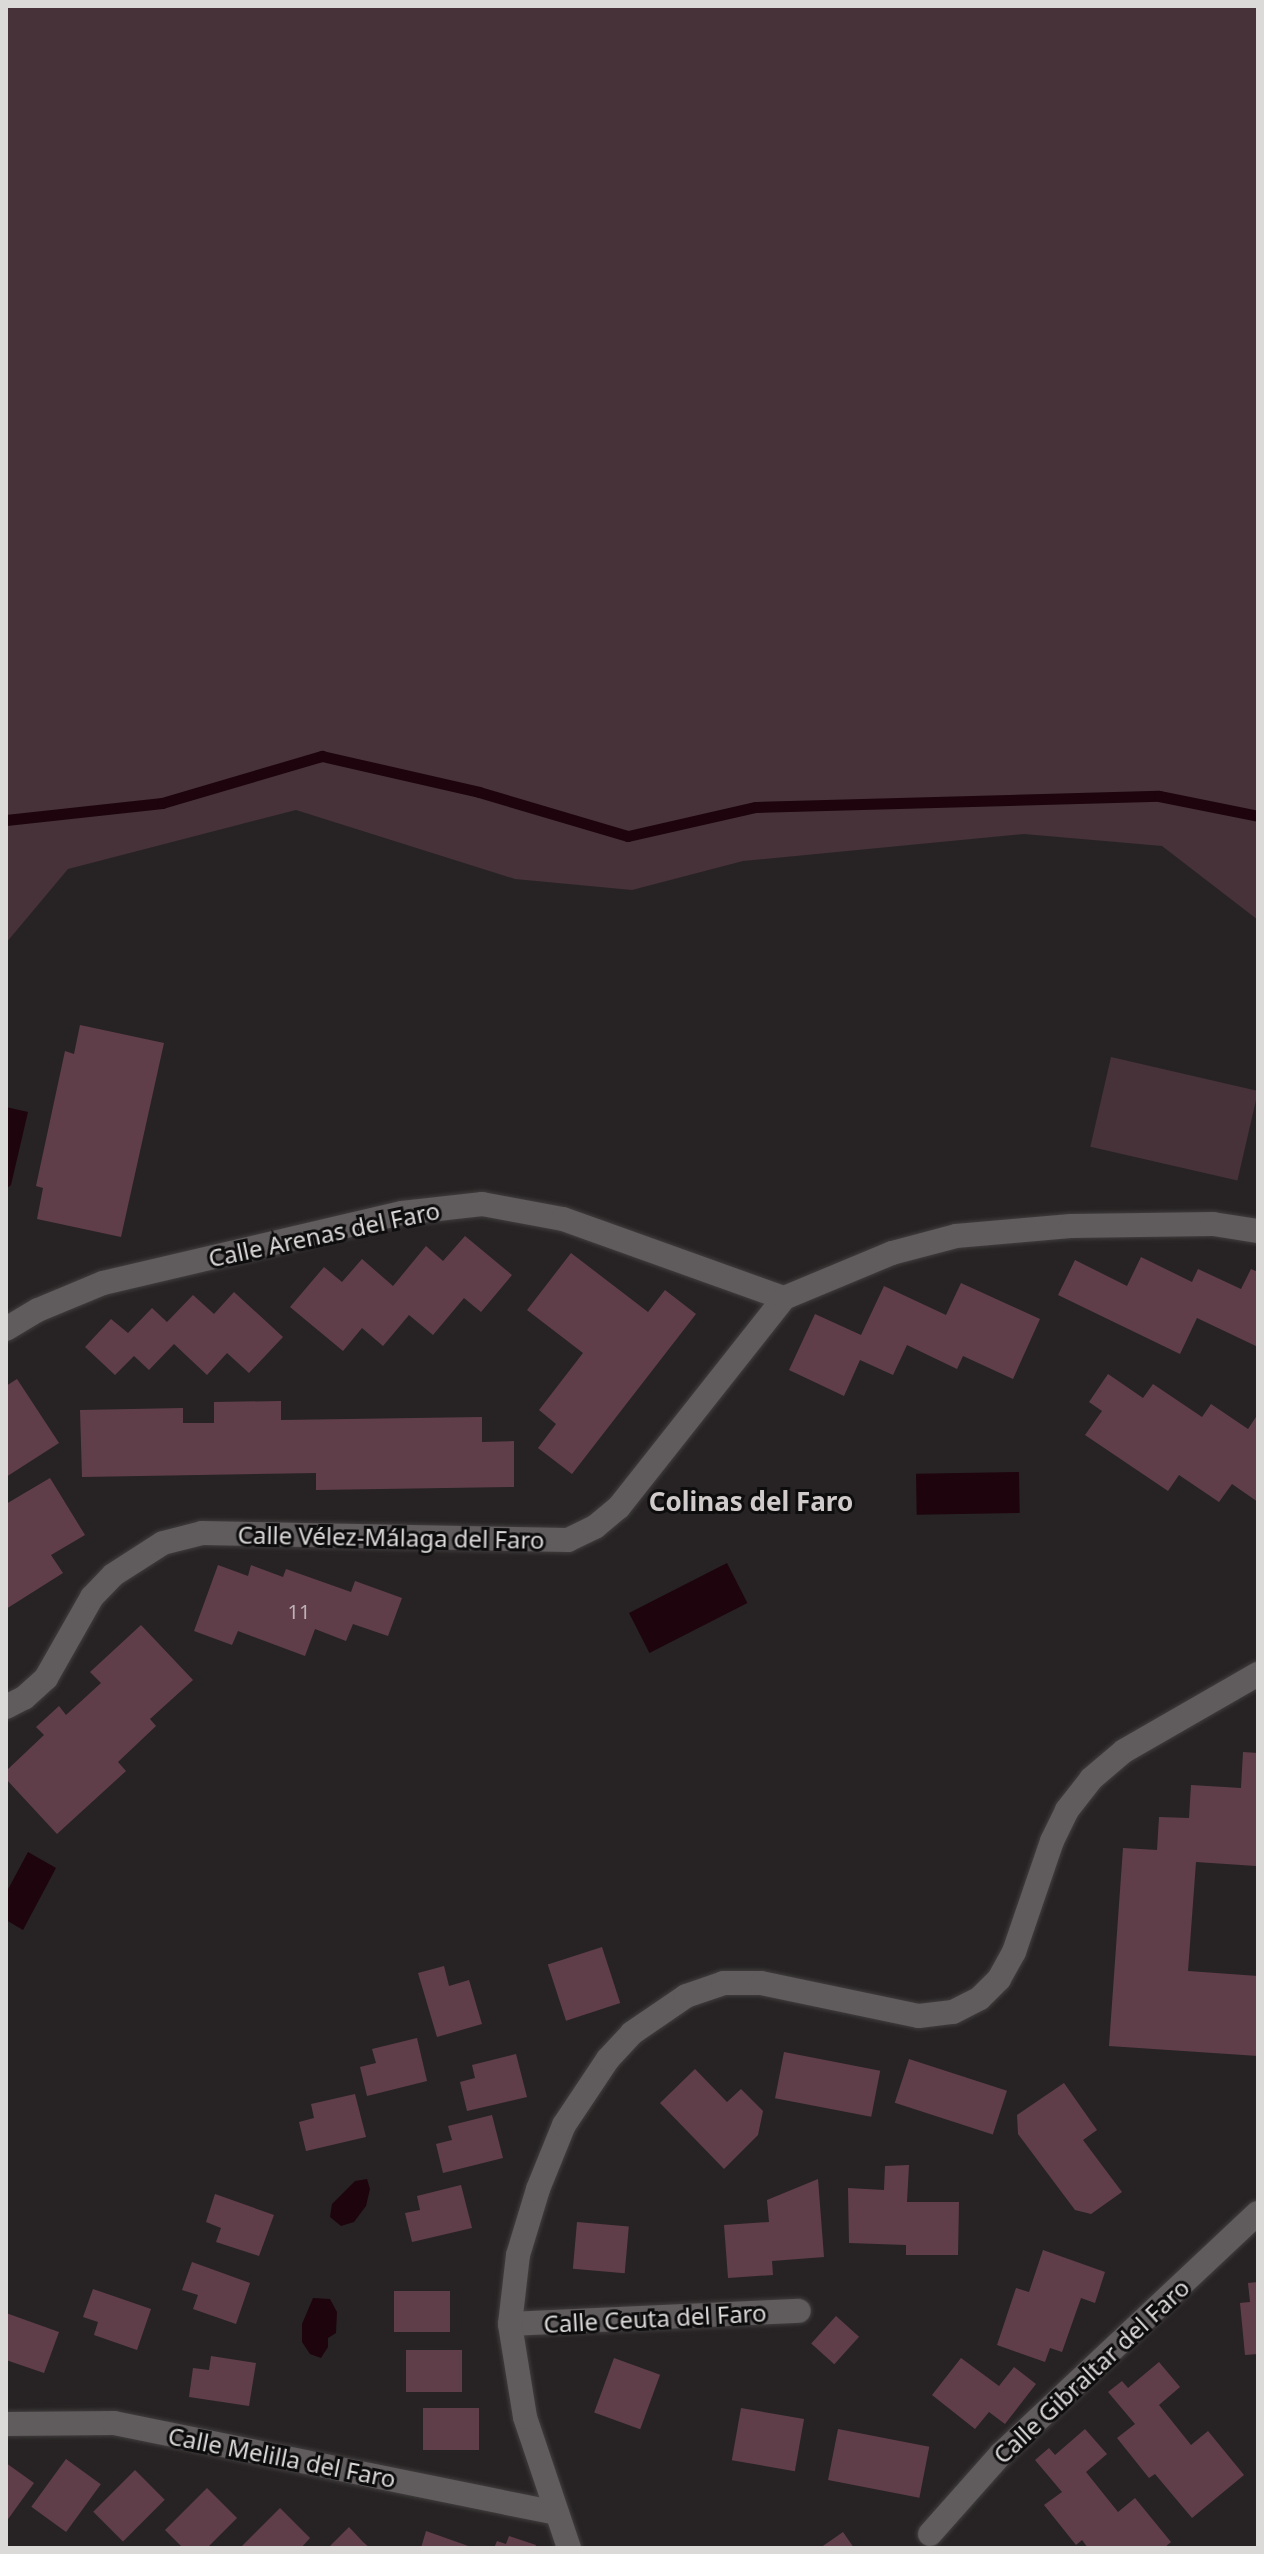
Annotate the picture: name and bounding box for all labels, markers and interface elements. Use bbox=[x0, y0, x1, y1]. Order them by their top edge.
street label: Calle Arenas del Faro bbox=[206, 1195, 442, 1273]
district label: Colinas del Faro bbox=[649, 1486, 853, 1518]
street label: Calle Vélez-Málaga del Faro bbox=[237, 1520, 545, 1554]
house number: 11 bbox=[288, 1599, 310, 1623]
street label: Calle Gibraltar del Faro bbox=[987, 2273, 1195, 2469]
street label: Calle Ceuta del Faro bbox=[543, 2298, 767, 2338]
street label: Calle Melilla del Faro bbox=[166, 2421, 398, 2493]

